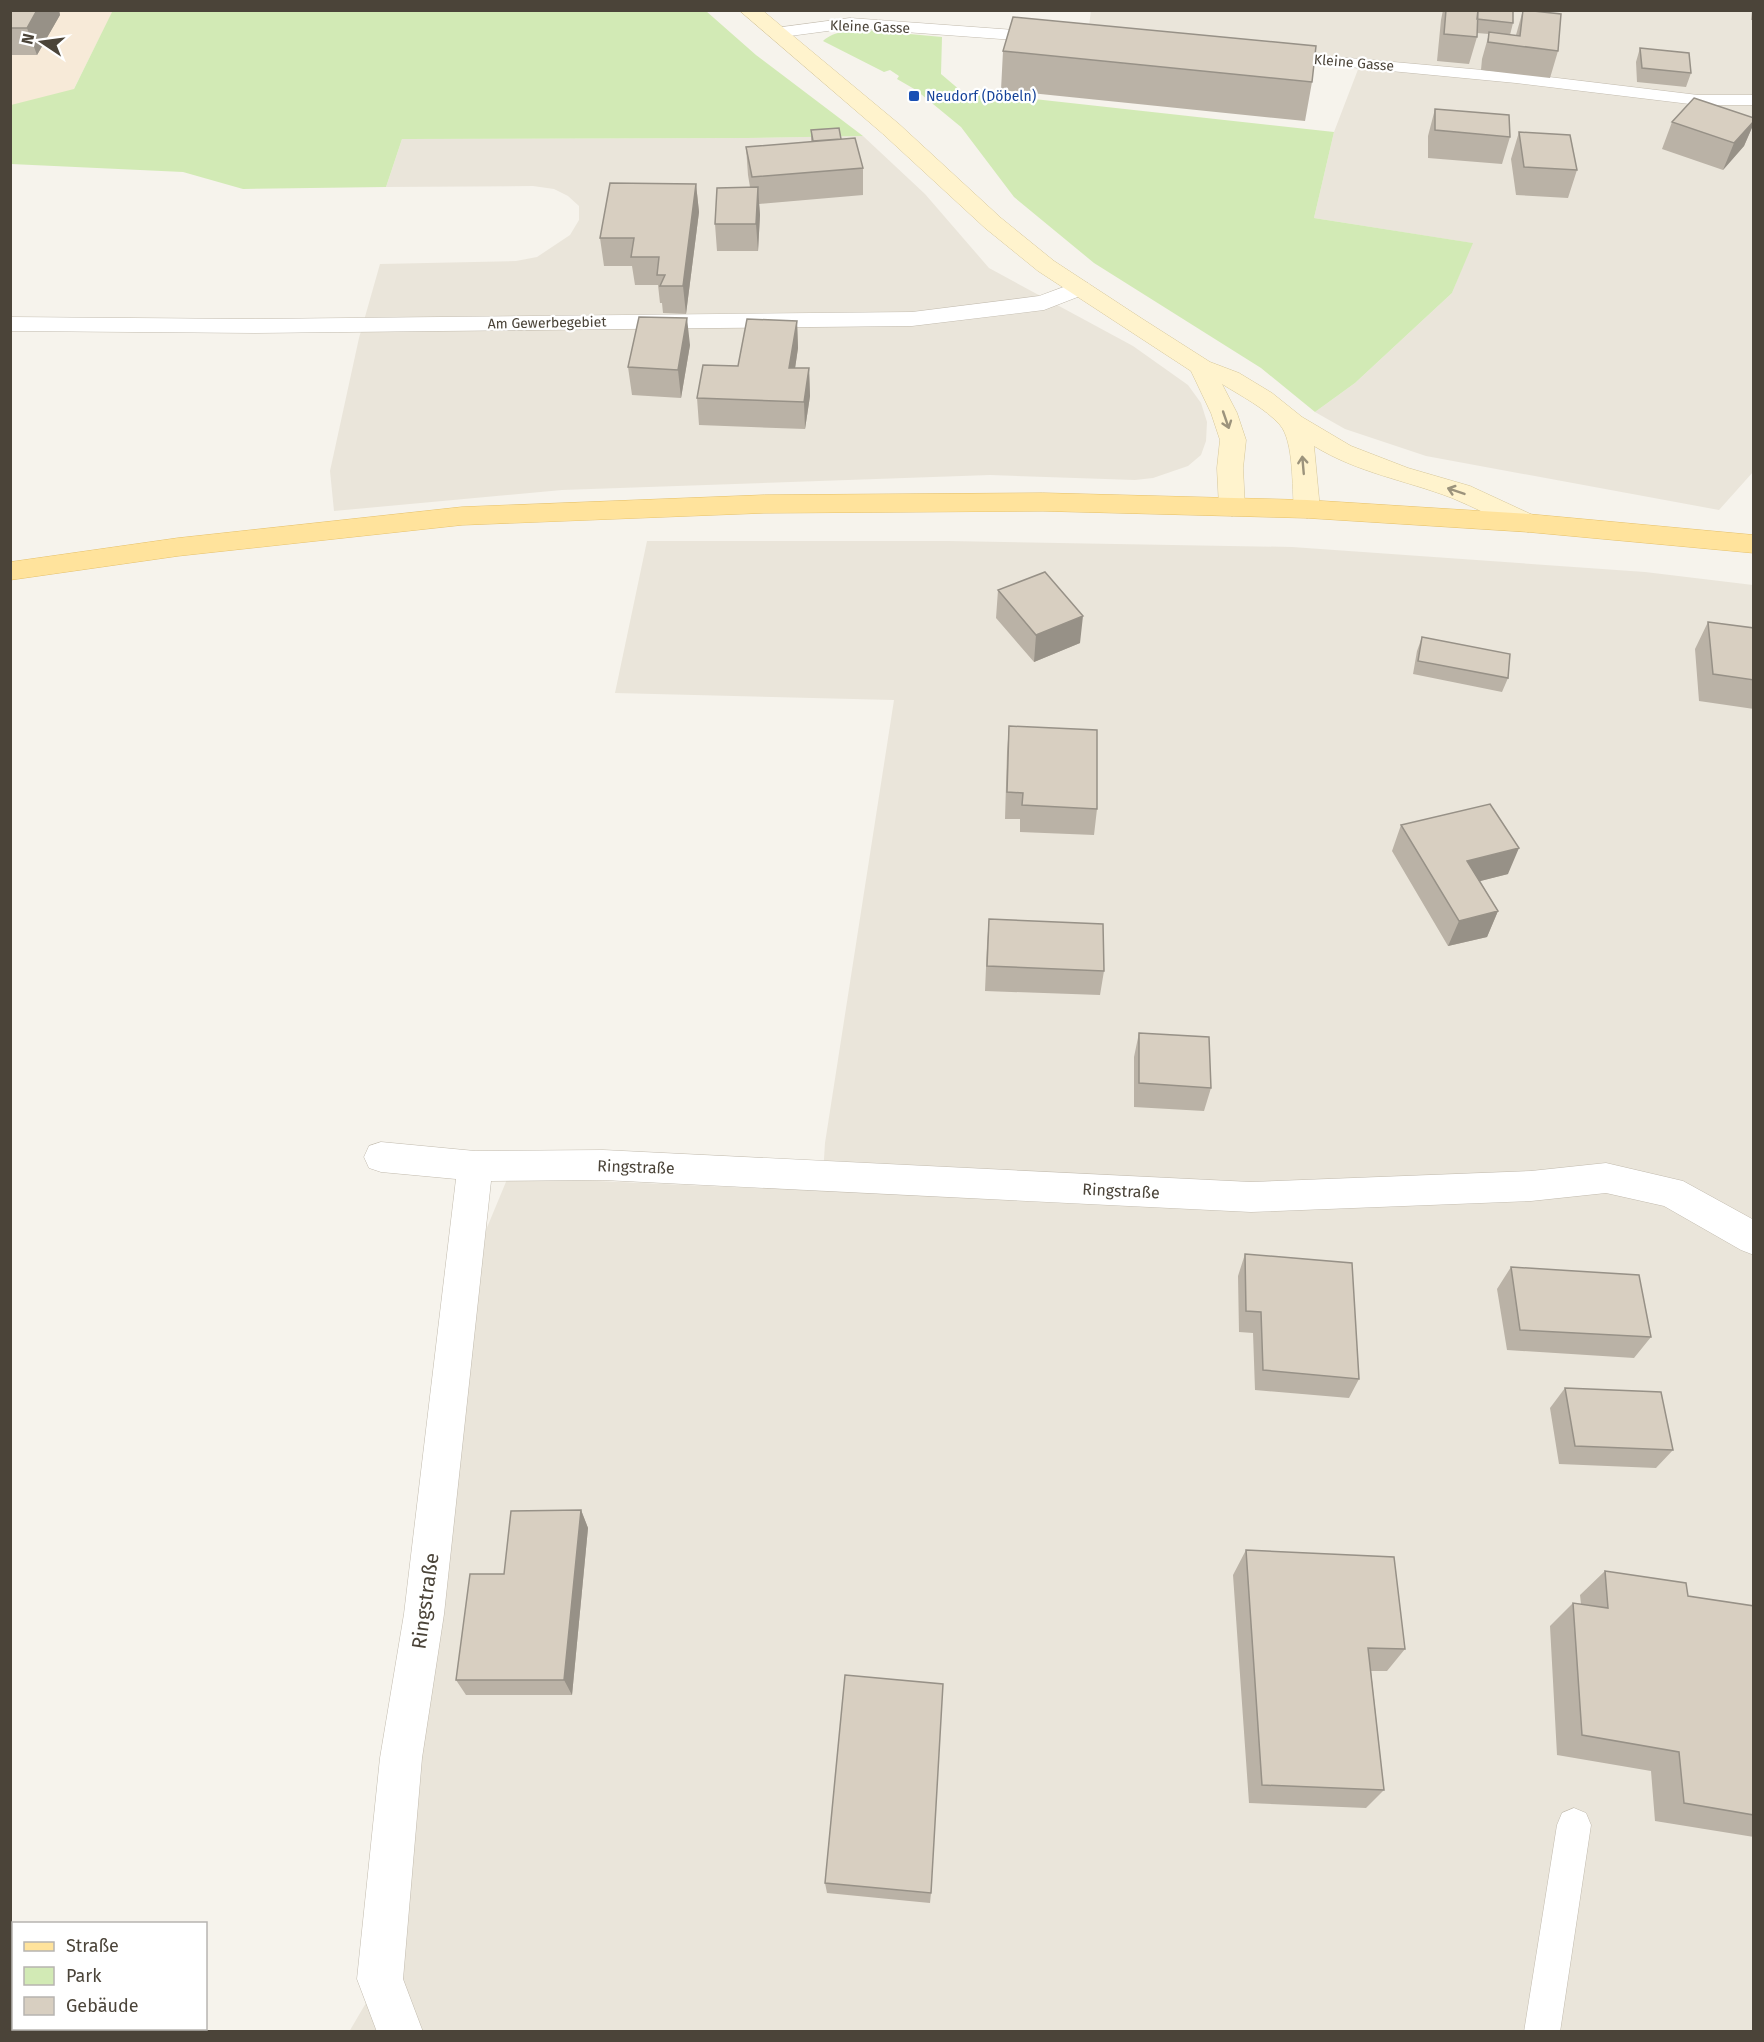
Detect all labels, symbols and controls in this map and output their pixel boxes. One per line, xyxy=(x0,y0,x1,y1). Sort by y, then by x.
north arrow xyxy=(12,12,72,72)
street label: Kleine Gasse xyxy=(830,17,910,37)
text: N xyxy=(17,31,38,46)
street label: Kleine Gasse xyxy=(1313,51,1395,75)
place label: Neudorf (Döbeln) xyxy=(926,88,1036,105)
marker: Neudorf (Döbeln) xyxy=(907,89,921,103)
street label: Am Gewerbegebiet xyxy=(487,313,608,333)
one-way arrow xyxy=(1222,410,1233,429)
one-way arrow xyxy=(1297,456,1308,476)
one-way arrow xyxy=(1447,485,1466,496)
street label: Ringstraße xyxy=(597,1156,675,1178)
street label: Ringstraße xyxy=(1082,1179,1160,1203)
street label: Ringstraße xyxy=(406,1551,444,1651)
legend xyxy=(12,1922,207,2030)
text: Straße xyxy=(66,1935,119,1957)
text: Park xyxy=(66,1965,102,1987)
text: Gebäude xyxy=(66,1995,139,2017)

